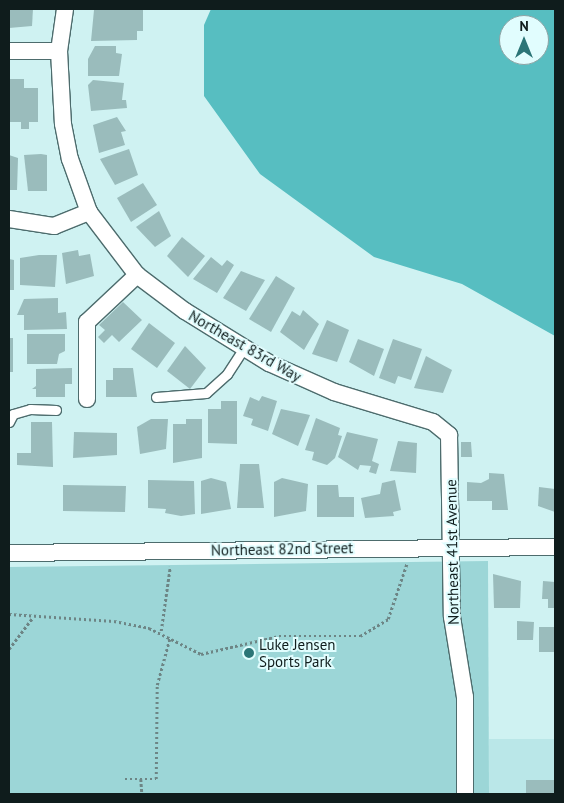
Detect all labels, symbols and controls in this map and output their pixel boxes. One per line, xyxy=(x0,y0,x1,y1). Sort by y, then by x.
north arrow xyxy=(499,15,549,65)
text: N xyxy=(519,17,529,35)
street label: Northeast 83rd Way xyxy=(185,306,305,386)
street label: Northeast 41st Avenue xyxy=(442,479,462,625)
street label: Northeast 82nd Street xyxy=(211,539,353,559)
place label: Luke Jensen Sports Park xyxy=(259,635,335,670)
marker: Luke Jensen Sports Park xyxy=(243,647,255,659)

